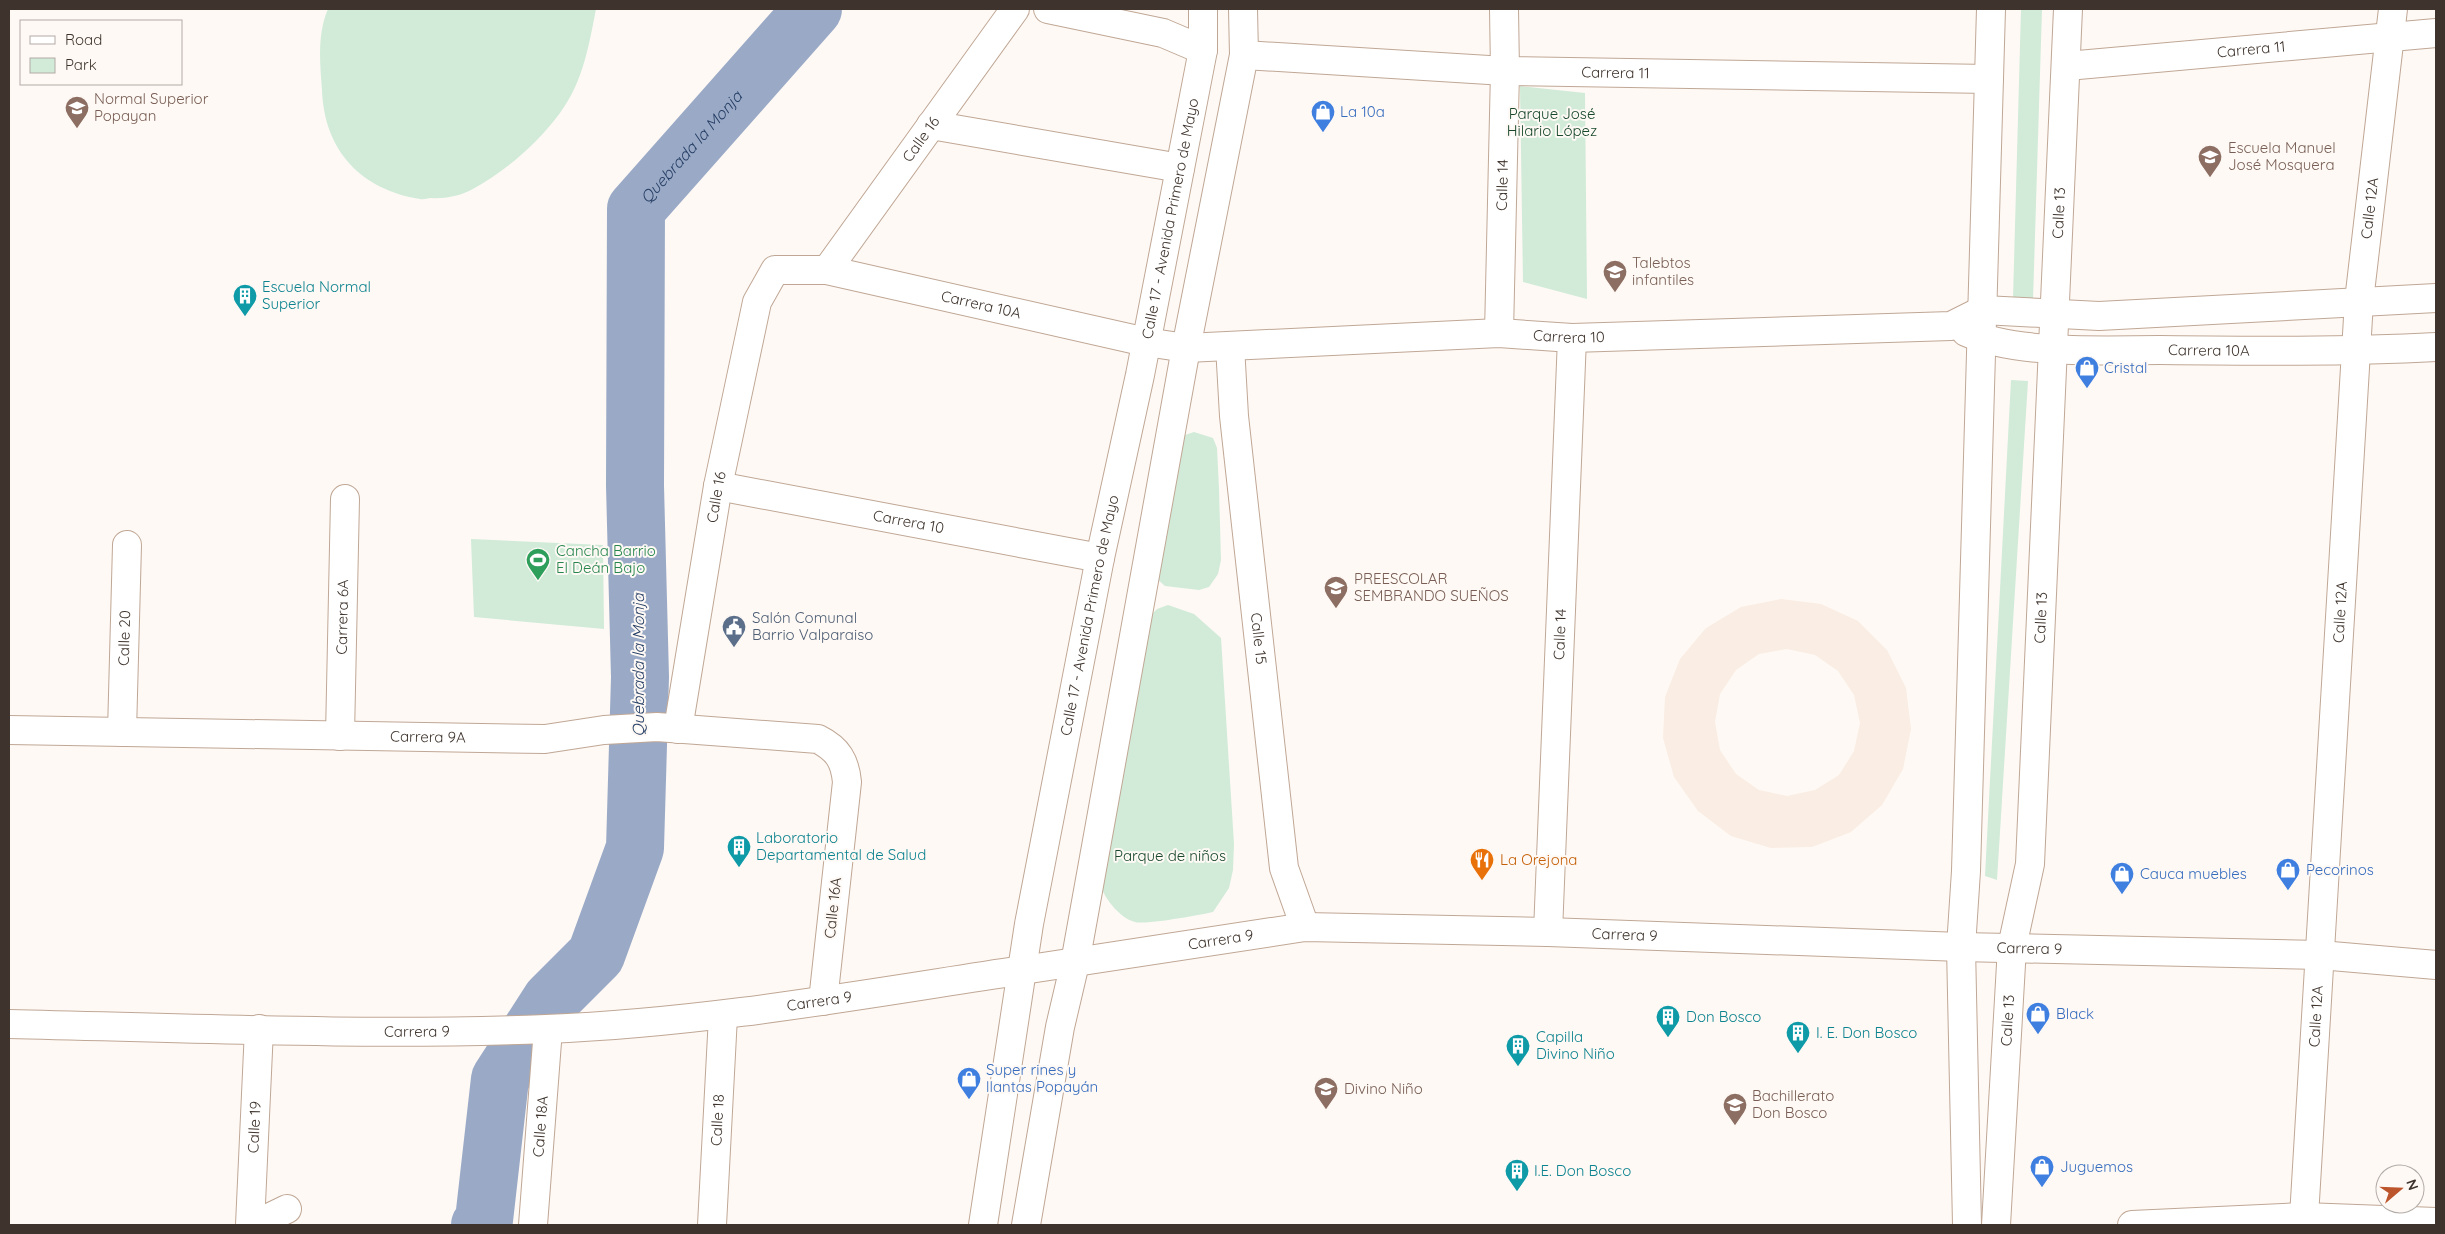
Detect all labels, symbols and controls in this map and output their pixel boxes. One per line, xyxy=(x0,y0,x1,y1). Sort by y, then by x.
legend xyxy=(20,20,182,85)
text: Road xyxy=(65,30,102,49)
street label: Carrera 11 xyxy=(2216,37,2286,62)
text: Park xyxy=(65,55,97,74)
street label: Carrera 11 xyxy=(1581,62,1650,82)
water label: Quebrada la Monja xyxy=(636,85,747,207)
place label: Normal Superior Popayan xyxy=(94,89,209,125)
school or university icon: Normal Superior Popayan xyxy=(64,95,90,129)
street label: Calle 17 - Avenida Primero de Mayo xyxy=(1137,96,1202,340)
shop icon: La 10a xyxy=(1310,99,1336,133)
place label: La 10a xyxy=(1340,102,1385,121)
park label: Parque José Hilario López xyxy=(1507,104,1597,140)
street label: Calle 16 xyxy=(898,112,944,166)
place label: Escuela Manuel José Mosquera xyxy=(2228,138,2336,174)
school or university icon: Escuela Manuel José Mosquera xyxy=(2197,144,2223,178)
street label: Calle 14 xyxy=(1492,159,1512,211)
street label: Calle 12A xyxy=(2356,176,2382,240)
street label: Calle 13 xyxy=(2048,187,2069,239)
place label: Talebtos infantiles xyxy=(1632,253,1694,289)
school or university icon: Talebtos infantiles xyxy=(1602,259,1628,293)
place label: Escuela Normal Superior xyxy=(262,277,371,313)
building icon: Escuela Normal Superior xyxy=(232,283,258,317)
street label: Carrera 10A xyxy=(939,286,1023,323)
street label: Carrera 10 xyxy=(1532,325,1605,347)
street label: Carrera 10A xyxy=(2168,340,2250,360)
shop icon: Cristal xyxy=(2074,355,2100,389)
place label: Cristal xyxy=(2104,358,2147,377)
street label: Calle 16 xyxy=(702,470,730,524)
street label: Calle 17 - Avenida Primero de Mayo xyxy=(1056,493,1122,737)
street label: Carrera 10 xyxy=(872,505,946,537)
place label: Cancha Barrio El Deán Bajo xyxy=(556,541,656,577)
sports icon: Cancha Barrio El Deán Bajo xyxy=(525,547,551,581)
place label: PREESCOLAR SEMBRANDO SUEÑOS xyxy=(1354,569,1509,605)
school or university icon: PREESCOLAR SEMBRANDO SUEÑOS xyxy=(1323,575,1349,609)
street label: Carrera 6A xyxy=(332,579,352,655)
street label: Calle 12A xyxy=(2328,580,2351,643)
street label: Calle 13 xyxy=(2030,591,2051,644)
water label: Quebrada la Monja xyxy=(628,592,648,737)
place label: Salón Comunal Barrio Valparaiso xyxy=(752,608,873,644)
street label: Calle 14 xyxy=(1549,608,1570,660)
street label: Calle 20 xyxy=(114,610,134,666)
street label: Calle 15 xyxy=(1247,612,1271,665)
public building icon: Salón Comunal Barrio Valparaiso xyxy=(721,614,747,648)
street label: Carrera 9A xyxy=(390,726,466,747)
place label: Laboratorio Departamental de Salud xyxy=(756,828,926,864)
building icon: Laboratorio Departamental de Salud xyxy=(726,834,752,868)
park label: Parque de niños xyxy=(1114,846,1226,865)
restaurant icon: La Orejona xyxy=(1469,847,1495,881)
place label: La Orejona xyxy=(1500,850,1577,869)
shop icon: Pecorinos xyxy=(2275,857,2301,891)
place label: Pecorinos xyxy=(2306,860,2374,879)
shop icon: Cauca muebles xyxy=(2109,861,2135,895)
place label: Cauca muebles xyxy=(2140,864,2247,883)
street label: Calle 16A xyxy=(820,876,845,940)
street label: Carrera 9 xyxy=(1591,924,1658,945)
street label: Carrera 9 xyxy=(1187,925,1255,954)
street label: Carrera 9 xyxy=(1996,938,2063,958)
street label: Calle 12A xyxy=(2304,985,2327,1048)
street label: Carrera 9 xyxy=(785,987,853,1015)
street label: Calle 13 xyxy=(1996,994,2018,1047)
shop icon: Black xyxy=(2025,1001,2051,1035)
building icon: Don Bosco xyxy=(1655,1004,1681,1038)
place label: Black xyxy=(2056,1004,2094,1023)
place label: Don Bosco xyxy=(1686,1007,1761,1026)
building icon: I. E. Don Bosco xyxy=(1785,1020,1811,1054)
street label: Carrera 9 xyxy=(384,1021,450,1041)
place label: I. E. Don Bosco xyxy=(1816,1023,1917,1042)
place label: Capilla Divino Niño xyxy=(1536,1027,1615,1063)
building icon: Capilla Divino Niño xyxy=(1505,1033,1531,1067)
place label: Super rines y llantas Popayán xyxy=(986,1060,1098,1096)
shop icon: Super rines y llantas Popayán xyxy=(956,1066,982,1100)
school or university icon: Divino Niño xyxy=(1313,1076,1339,1110)
place label: Divino Niño xyxy=(1344,1079,1423,1098)
place label: Bachillerato Don Bosco xyxy=(1752,1086,1834,1122)
school or university icon: Bachillerato Don Bosco xyxy=(1722,1092,1748,1126)
street label: Calle 18 xyxy=(706,1094,728,1147)
street label: Calle 18A xyxy=(528,1095,552,1158)
street label: Calle 19 xyxy=(243,1101,265,1154)
shop icon: Juguemos xyxy=(2029,1154,2055,1188)
place label: Juguemos xyxy=(2060,1157,2133,1176)
building icon: I.E. Don Bosco xyxy=(1504,1158,1530,1192)
place label: I.E. Don Bosco xyxy=(1534,1161,1631,1180)
north arrow xyxy=(2375,1164,2425,1214)
text: N xyxy=(2402,1177,2422,1193)

